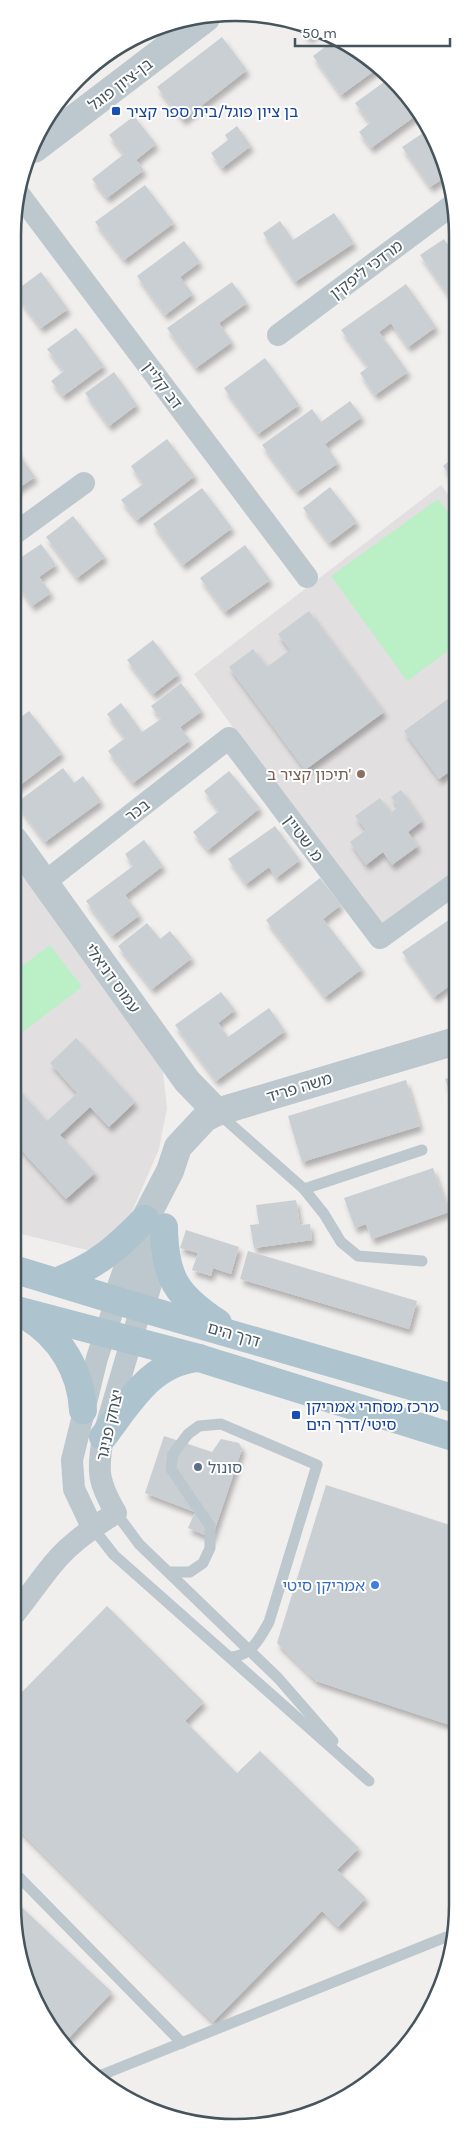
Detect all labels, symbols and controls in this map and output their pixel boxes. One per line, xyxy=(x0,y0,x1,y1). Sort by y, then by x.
scale bar xyxy=(295,15,450,47)
text: 50 m xyxy=(302,24,337,42)
street label: בן-ציון פוגל xyxy=(84,54,156,115)
place label: בן ציון פוגל/בית ספר קציר xyxy=(126,102,298,121)
marker: בן ציון פוגל/בית ספר קציר xyxy=(110,105,122,117)
street label: מרדכי ליפקין xyxy=(326,236,406,303)
street label: דב קליין xyxy=(139,358,187,413)
place label: תיכון קציר ב' xyxy=(267,765,351,784)
marker: תיכון קציר ב' xyxy=(355,768,367,780)
street label: בכר xyxy=(121,795,153,826)
street label: מ. שטיין xyxy=(280,811,327,865)
street label: עמוס דניאלי xyxy=(81,940,144,1017)
street label: משה פריד xyxy=(264,1069,334,1106)
street label: דרך הים xyxy=(205,1318,263,1351)
street label: יצחק פניגר xyxy=(92,1388,127,1463)
place label: מרכז מסחרי אמריקן סיטי/דרך הים xyxy=(306,1397,439,1434)
marker: מרכז מסחרי אמריקן סיטי/דרך הים xyxy=(290,1409,302,1421)
place label: סונול xyxy=(208,1458,242,1477)
marker: סונול xyxy=(192,1461,204,1473)
place label: אמריקן סיטי xyxy=(282,1576,365,1595)
marker: אמריקן סיטי xyxy=(369,1579,381,1591)

